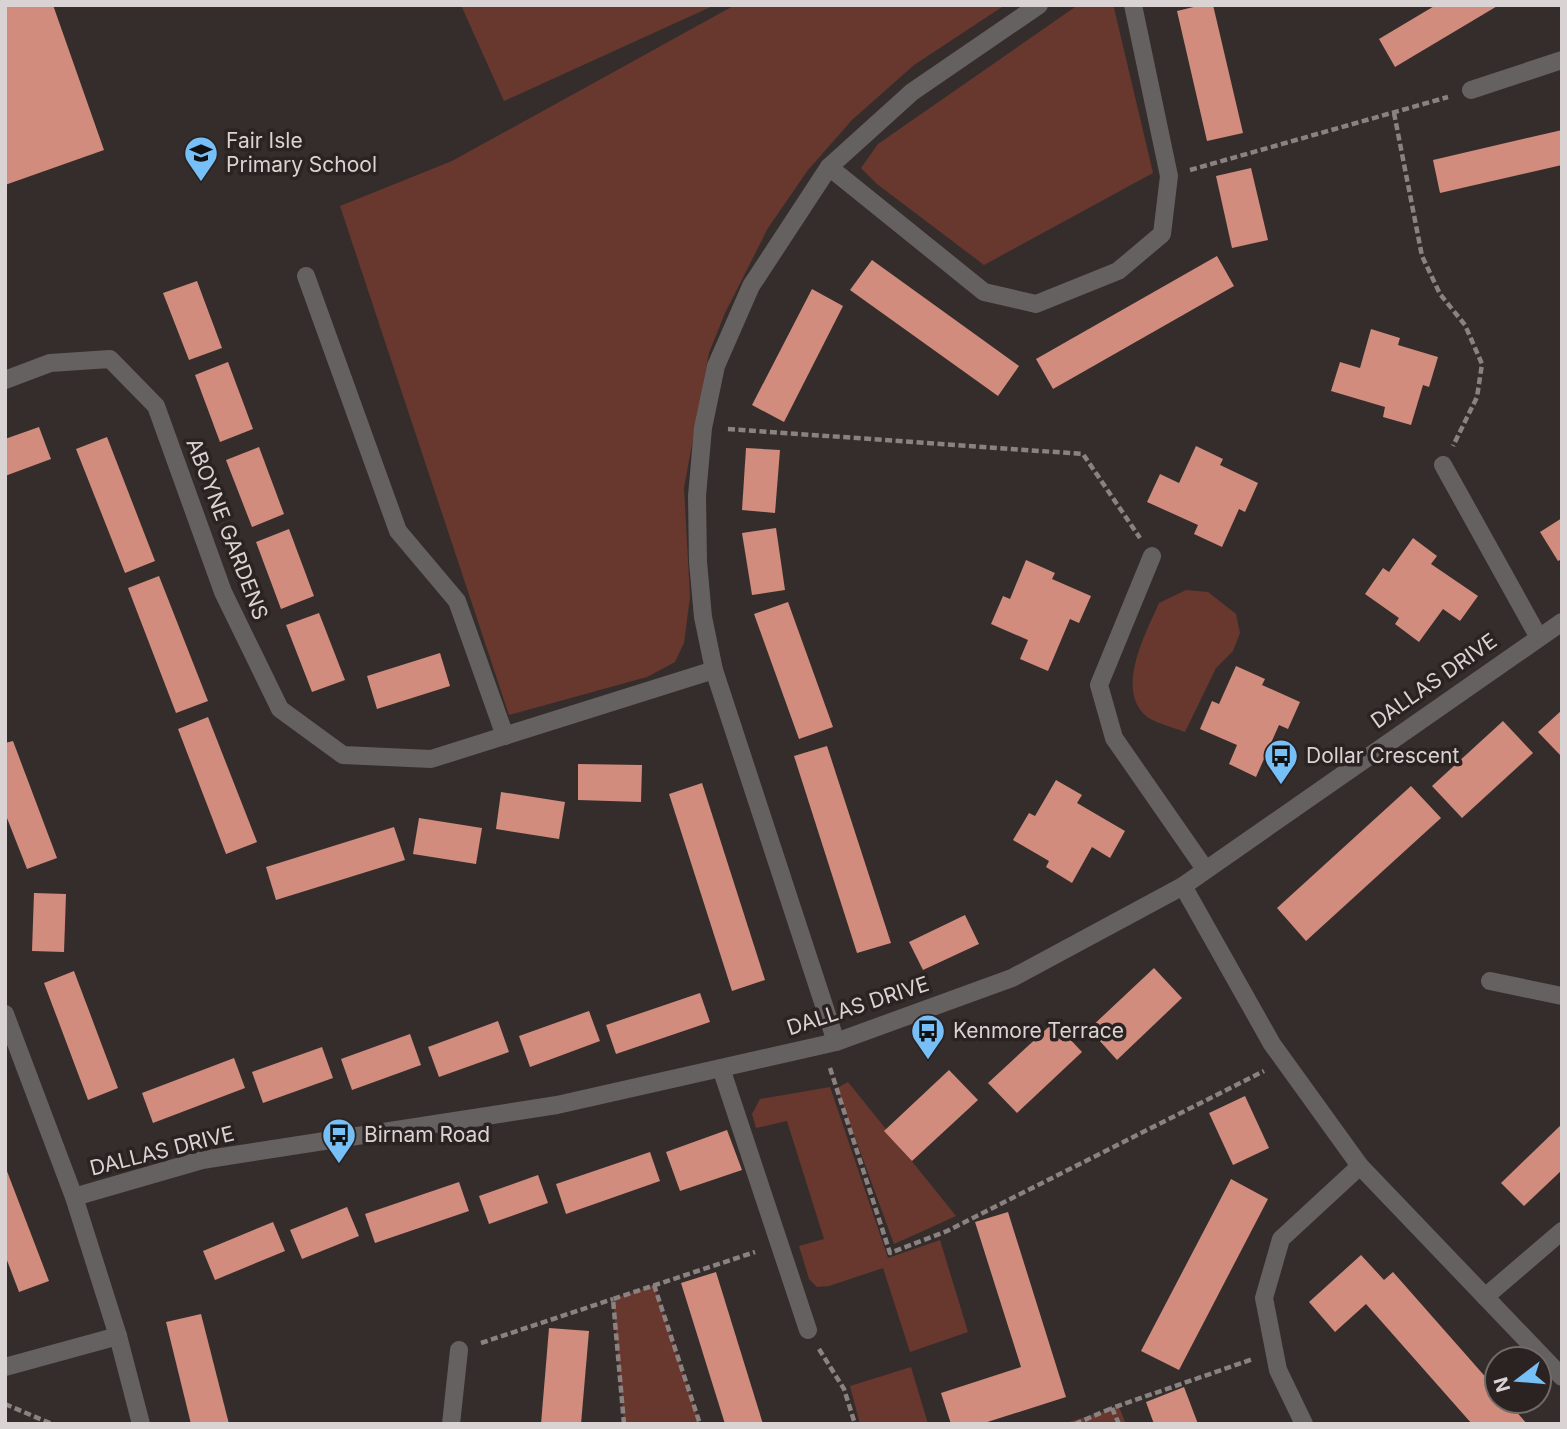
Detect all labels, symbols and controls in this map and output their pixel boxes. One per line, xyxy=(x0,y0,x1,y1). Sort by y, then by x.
place label: Fair Isle Primary School xyxy=(226,128,377,177)
school or university icon: Fair Isle Primary School xyxy=(182,134,220,183)
street label: ABOYNE GARDENS xyxy=(181,434,274,623)
street label: DALLAS DRIVE xyxy=(1366,628,1501,733)
bus stop icon: Dollar Crescent xyxy=(1262,737,1300,786)
place label: Dollar Crescent xyxy=(1306,743,1459,768)
street label: DALLAS DRIVE xyxy=(784,971,932,1040)
bus stop icon: Kenmore Terrace xyxy=(909,1012,947,1061)
place label: Kenmore Terrace xyxy=(953,1018,1124,1043)
bus stop icon: Birnam Road xyxy=(320,1116,358,1165)
street label: DALLAS DRIVE xyxy=(87,1120,237,1181)
place label: Birnam Road xyxy=(364,1122,490,1147)
north arrow xyxy=(1483,1345,1553,1415)
text: N xyxy=(1489,1374,1515,1395)

